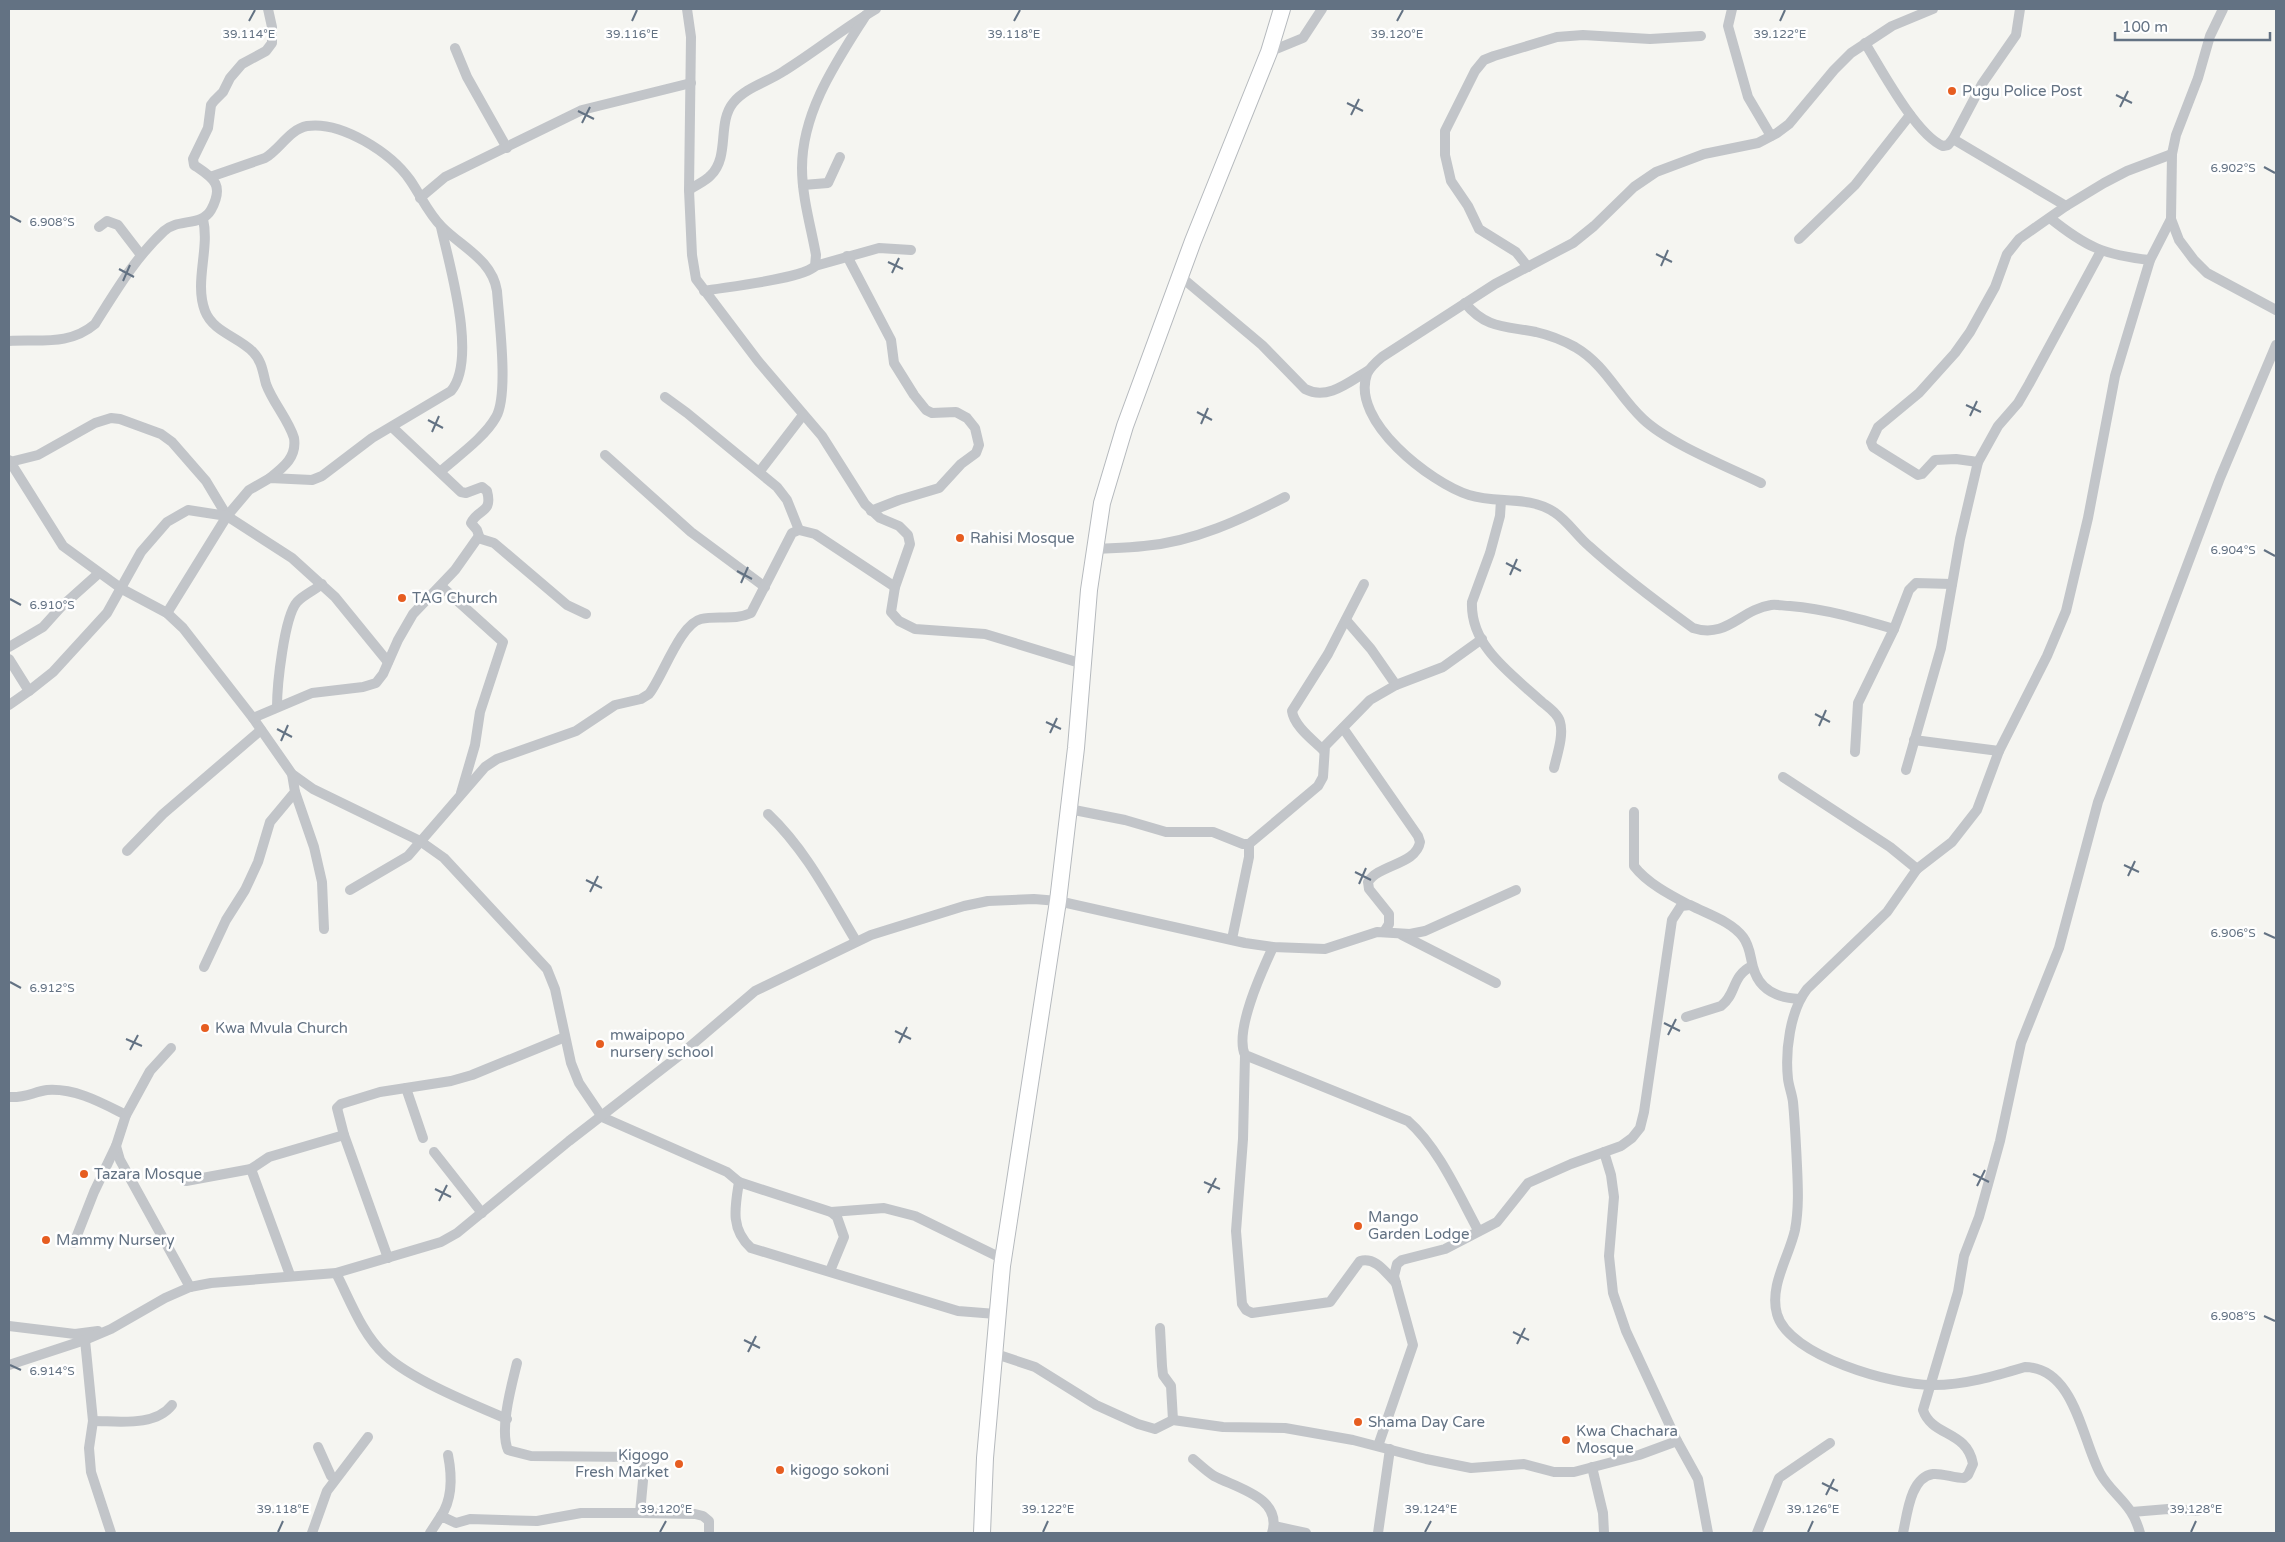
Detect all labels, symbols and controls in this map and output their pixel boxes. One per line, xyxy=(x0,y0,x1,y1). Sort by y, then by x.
scale bar xyxy=(2115,10,2270,42)
text: 100 m xyxy=(2122,18,2168,36)
text: 39.114°E xyxy=(223,27,276,41)
text: 39.116°E xyxy=(606,27,659,41)
text: 39.118°E xyxy=(988,27,1041,41)
text: 39.120°E xyxy=(1371,27,1424,41)
text: 39.122°E xyxy=(1754,27,1807,41)
place label: Pugu Police Post xyxy=(1962,82,2083,100)
marker: Pugu Police Post xyxy=(1946,85,1958,97)
text: 6.902°S xyxy=(2210,161,2256,175)
text: 6.908°S xyxy=(29,215,75,229)
place label: Rahisi Mosque xyxy=(970,529,1075,547)
marker: Rahisi Mosque xyxy=(954,532,966,544)
text: 6.904°S xyxy=(2210,543,2256,557)
place label: TAG Church xyxy=(412,589,498,607)
marker: TAG Church xyxy=(396,592,408,604)
text: 6.910°S xyxy=(29,598,75,612)
text: 6.906°S xyxy=(2210,926,2256,940)
text: 6.912°S xyxy=(29,981,75,995)
place label: Kwa Mvula Church xyxy=(215,1019,348,1037)
marker: Kwa Mvula Church xyxy=(199,1022,211,1034)
place label: mwaipopo nursery school xyxy=(610,1026,714,1061)
marker: mwaipopo nursery school xyxy=(594,1038,606,1050)
place label: Tazara Mosque xyxy=(94,1165,202,1183)
marker: Tazara Mosque xyxy=(78,1168,90,1180)
place label: Mango Garden Lodge xyxy=(1368,1208,1469,1243)
marker: Mango Garden Lodge xyxy=(1352,1220,1364,1232)
place label: Mammy Nursery xyxy=(56,1231,175,1249)
marker: Mammy Nursery xyxy=(40,1234,52,1246)
text: 6.908°S xyxy=(2210,1309,2256,1323)
text: 6.914°S xyxy=(29,1364,75,1378)
place label: Shama Day Care xyxy=(1368,1413,1485,1431)
marker: Shama Day Care xyxy=(1352,1416,1364,1428)
place label: Kwa Chachara Mosque xyxy=(1576,1422,1678,1457)
marker: Kwa Chachara Mosque xyxy=(1560,1434,1572,1446)
place label: Kigogo Fresh Market xyxy=(575,1446,669,1481)
marker: Kigogo Fresh Market xyxy=(673,1458,685,1470)
place label: kigogo sokoni xyxy=(790,1461,889,1479)
marker: kigogo sokoni xyxy=(774,1464,786,1476)
text: 39.118°E xyxy=(257,1502,310,1516)
text: 39.120°E xyxy=(640,1502,693,1516)
text: 39.122°E xyxy=(1022,1502,1075,1516)
text: 39.124°E xyxy=(1405,1502,1458,1516)
text: 39.126°E xyxy=(1787,1502,1840,1516)
text: 39.128°E xyxy=(2170,1502,2223,1516)

